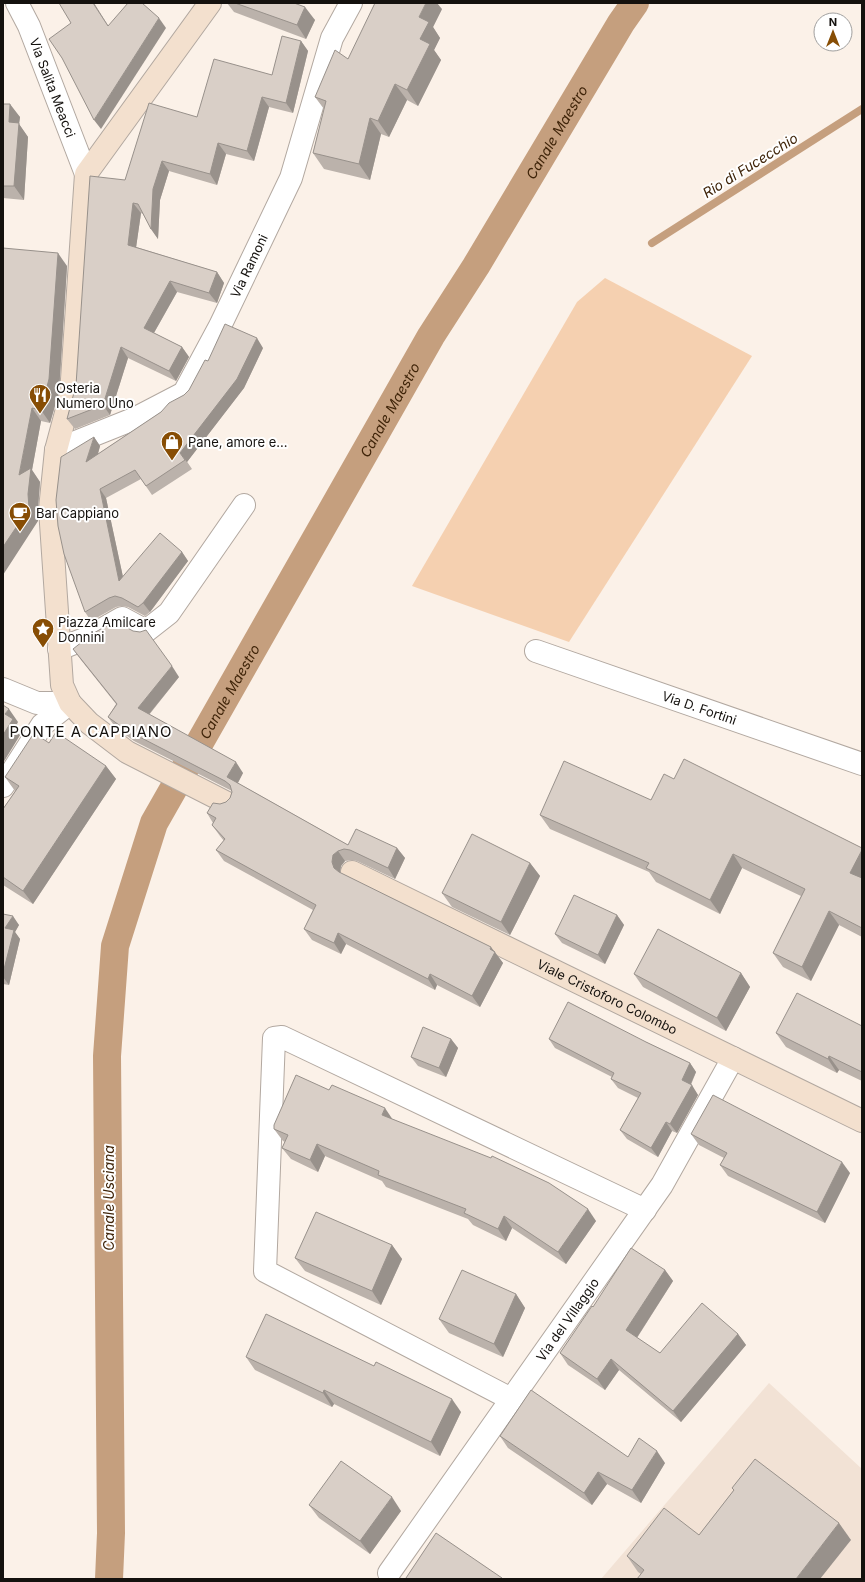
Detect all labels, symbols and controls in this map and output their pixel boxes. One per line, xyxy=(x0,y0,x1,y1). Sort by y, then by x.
north arrow xyxy=(813,12,853,52)
text: N xyxy=(829,15,837,29)
street label: Via Salita Meacci xyxy=(26,36,79,140)
water label: Canale Maestro xyxy=(522,82,590,182)
water label: Rio di Fucecchio xyxy=(699,129,801,201)
street label: Via Ramoni xyxy=(227,231,271,300)
water label: Canale Maestro xyxy=(356,359,423,460)
place label: Osteria Numero Uno xyxy=(56,380,134,411)
restaurant icon: Osteria Numero Uno xyxy=(27,382,53,415)
shop icon: Pane, amore e... xyxy=(159,429,185,462)
place label: Pane, amore e... xyxy=(188,434,287,450)
cafe icon: Bar Cappiano xyxy=(7,500,33,533)
place label: Bar Cappiano xyxy=(36,505,119,521)
place label: Piazza Amilcare Donnini xyxy=(58,614,156,645)
place icon: Piazza Amilcare Donnini xyxy=(30,616,56,649)
water label: Canale Maestro xyxy=(195,641,263,741)
street label: Via D. Fortini xyxy=(660,687,739,728)
district label: PONTE A CAPPIANO xyxy=(9,722,173,741)
street label: Viale Cristoforo Colombo xyxy=(534,956,680,1038)
water label: Canale Usciana xyxy=(100,1145,117,1251)
street label: Via del Villaggio xyxy=(533,1275,602,1364)

